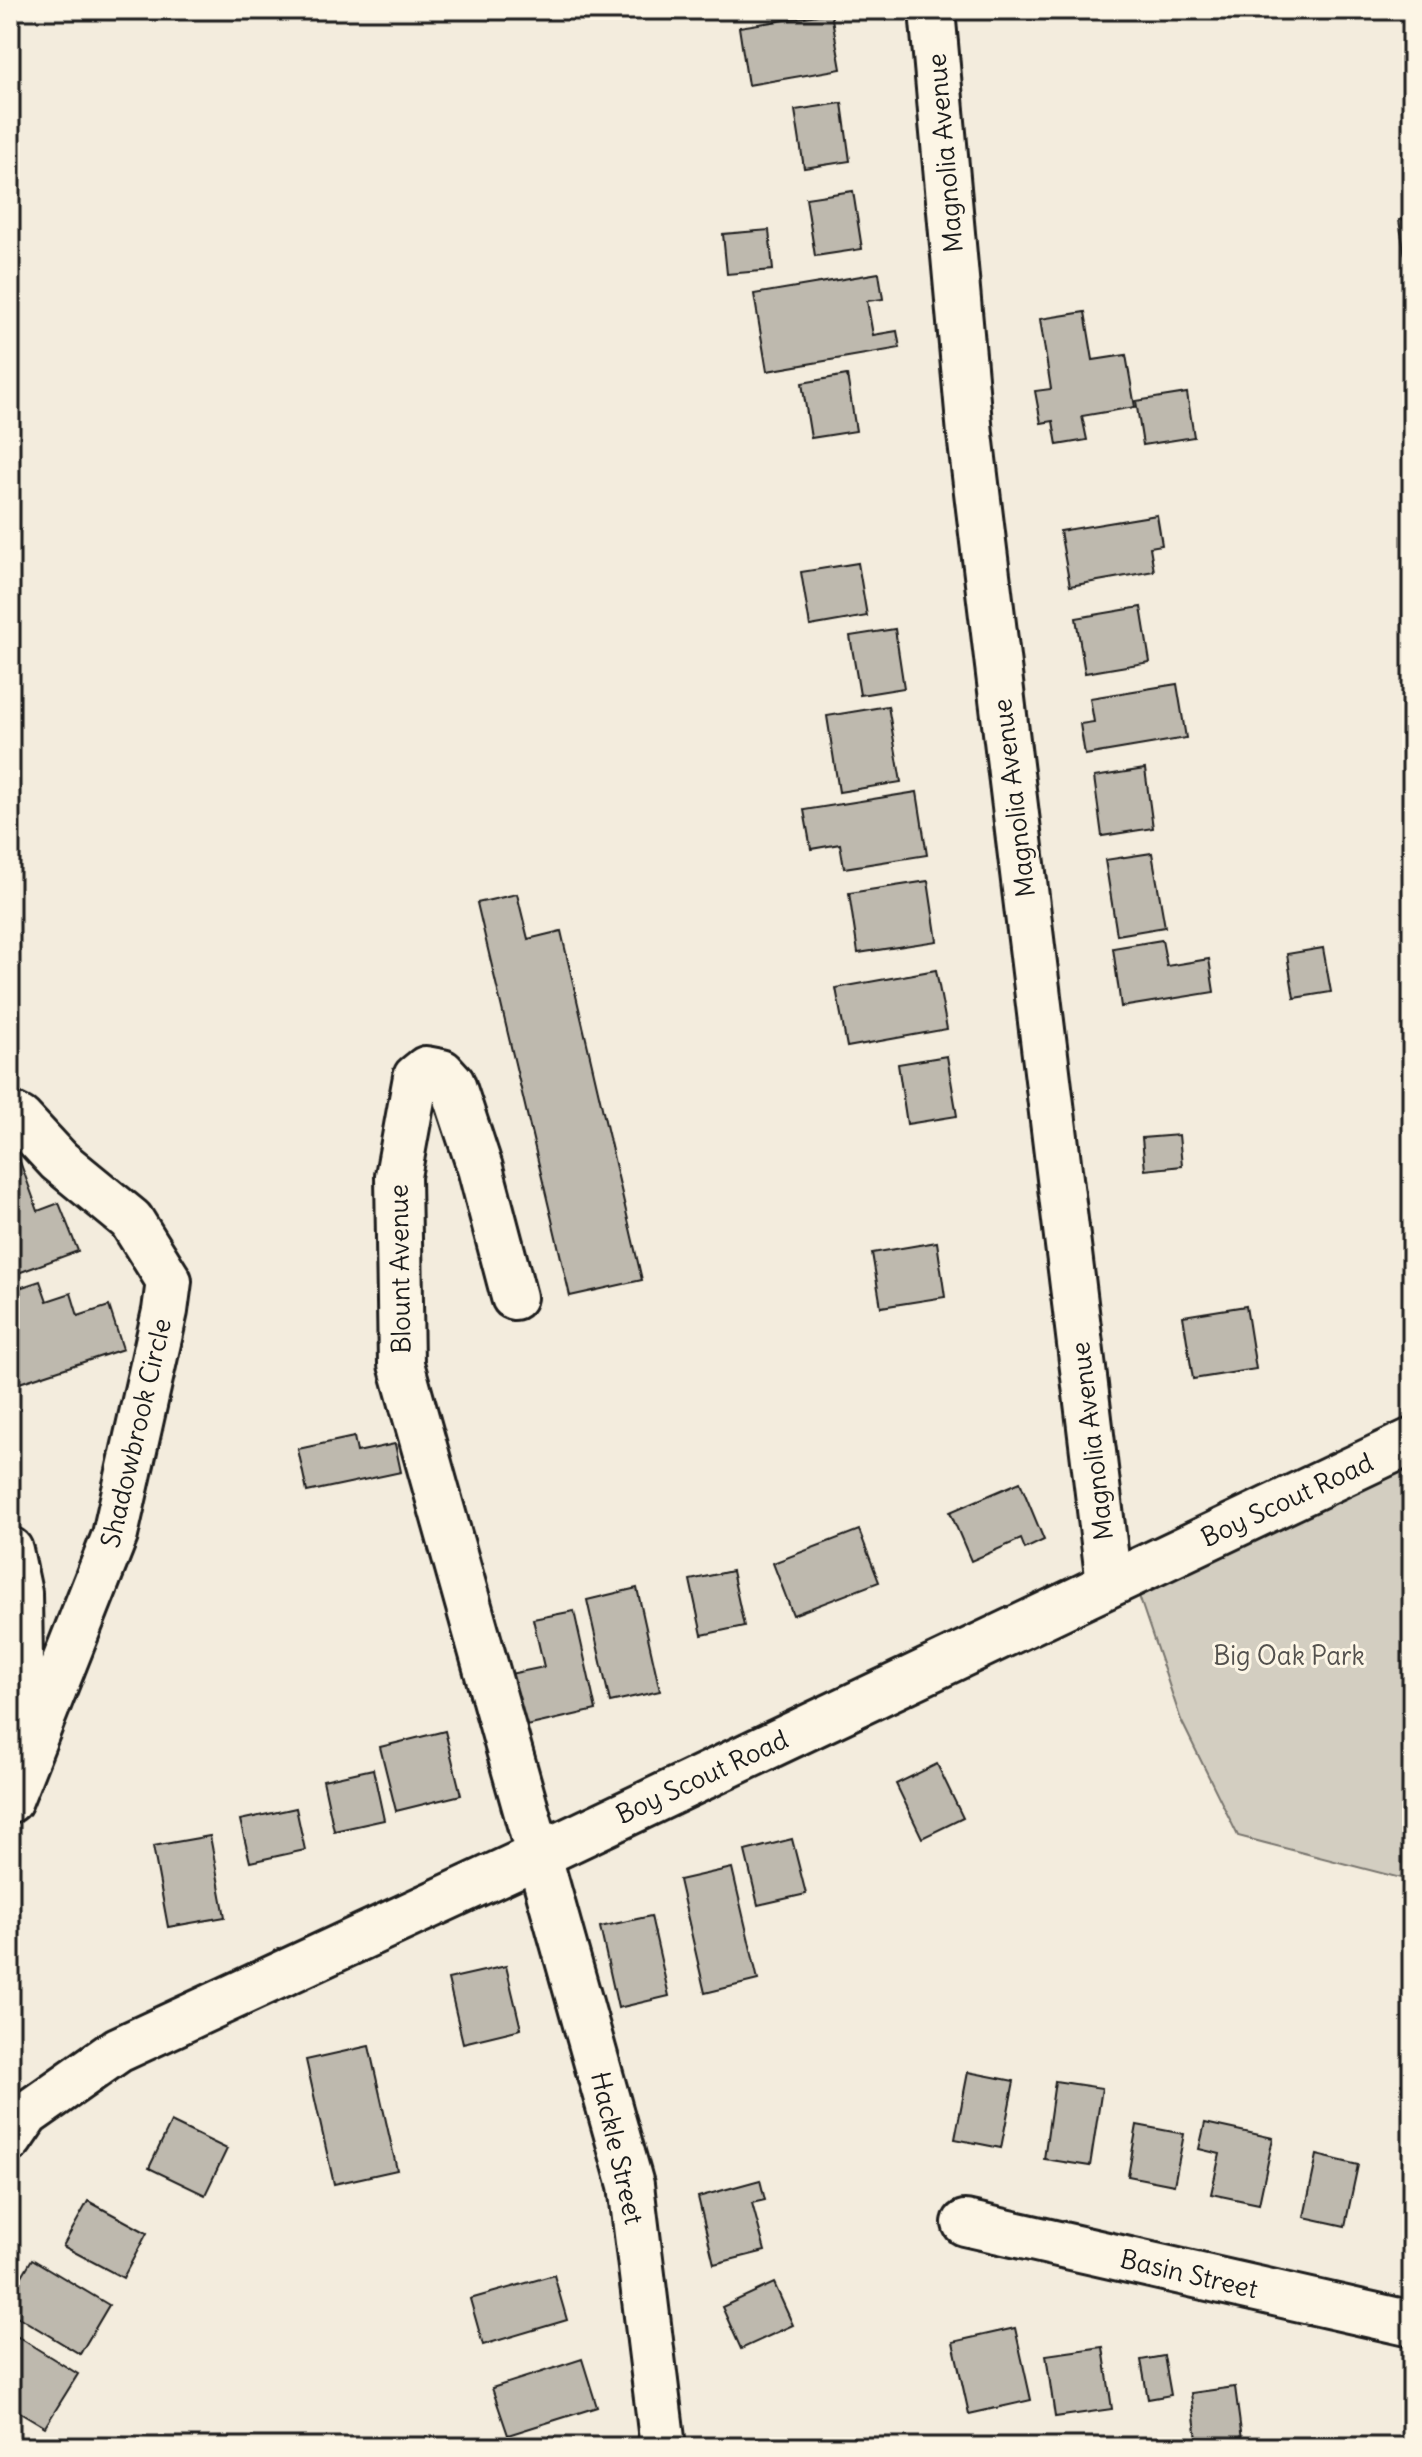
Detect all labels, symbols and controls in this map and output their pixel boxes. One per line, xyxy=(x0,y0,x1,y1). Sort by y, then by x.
street label: Magnolia Avenue xyxy=(919,52,970,254)
street label: Magnolia Avenue xyxy=(985,697,1042,899)
street label: Blount Avenue xyxy=(382,1184,417,1354)
street label: Shadowbrook Circle xyxy=(93,1315,178,1551)
street label: Magnolia Avenue xyxy=(1063,1340,1120,1542)
street label: Boy Scout Road xyxy=(1196,1445,1378,1554)
park label: Big Oak Park xyxy=(1213,1639,1365,1672)
street label: Boy Scout Road xyxy=(611,1722,793,1831)
street label: Hackle Street xyxy=(584,2069,651,2227)
street label: Basin Street xyxy=(1117,2242,1261,2305)

